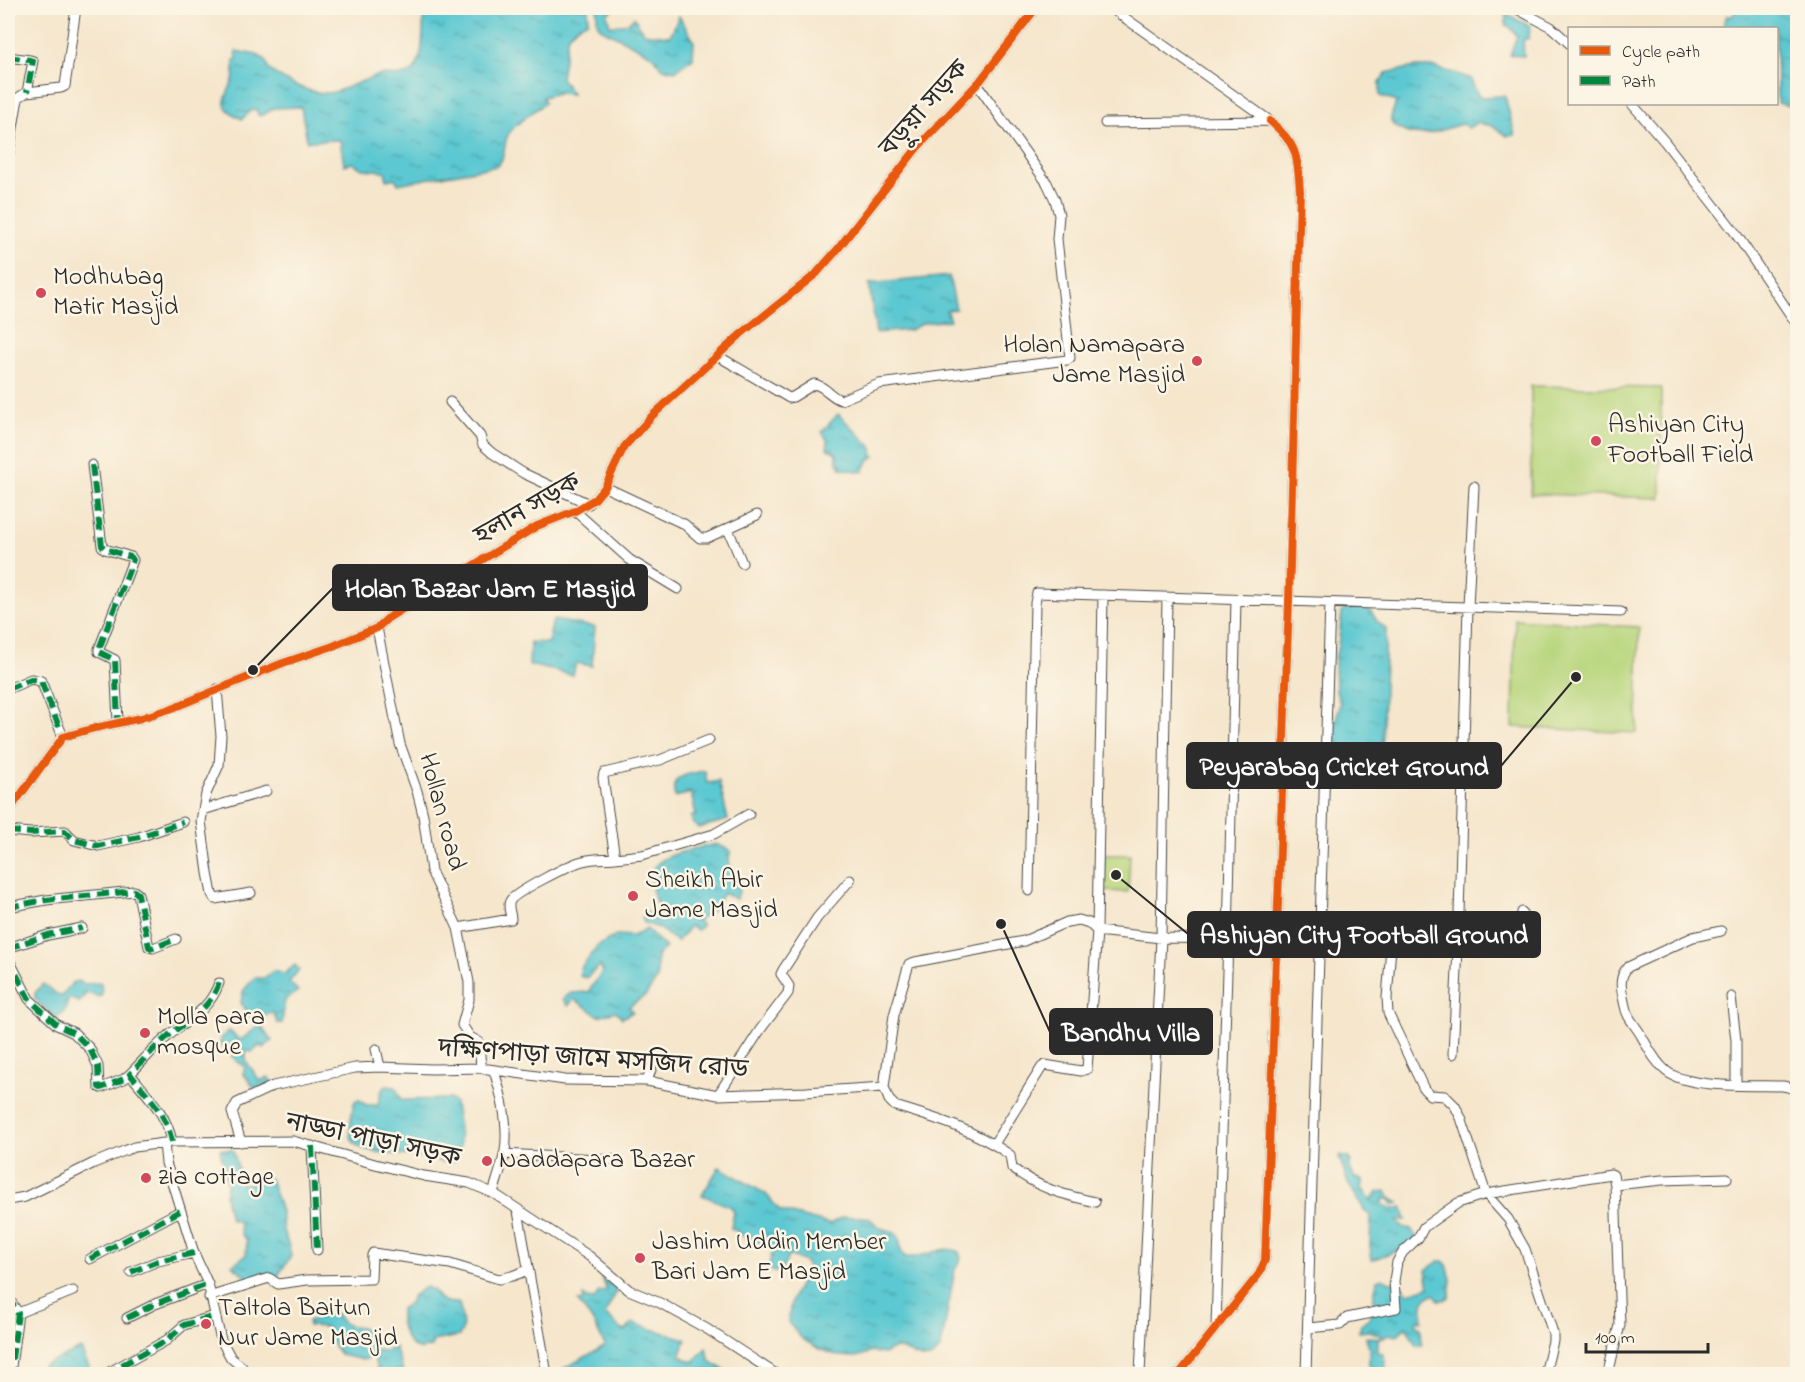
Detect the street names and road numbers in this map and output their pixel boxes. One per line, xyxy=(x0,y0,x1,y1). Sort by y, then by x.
street label: বড়ুয়া সড়ক xyxy=(870,51,980,167)
street label: হলান সড়ক xyxy=(467,464,589,556)
street label: Hollan road xyxy=(407,749,475,875)
street label: দক্ষিণপাড়া জামে মসজিদ রোড xyxy=(436,1030,750,1090)
street label: নাড্ডা পাড়া সড়ক xyxy=(281,1104,465,1178)

